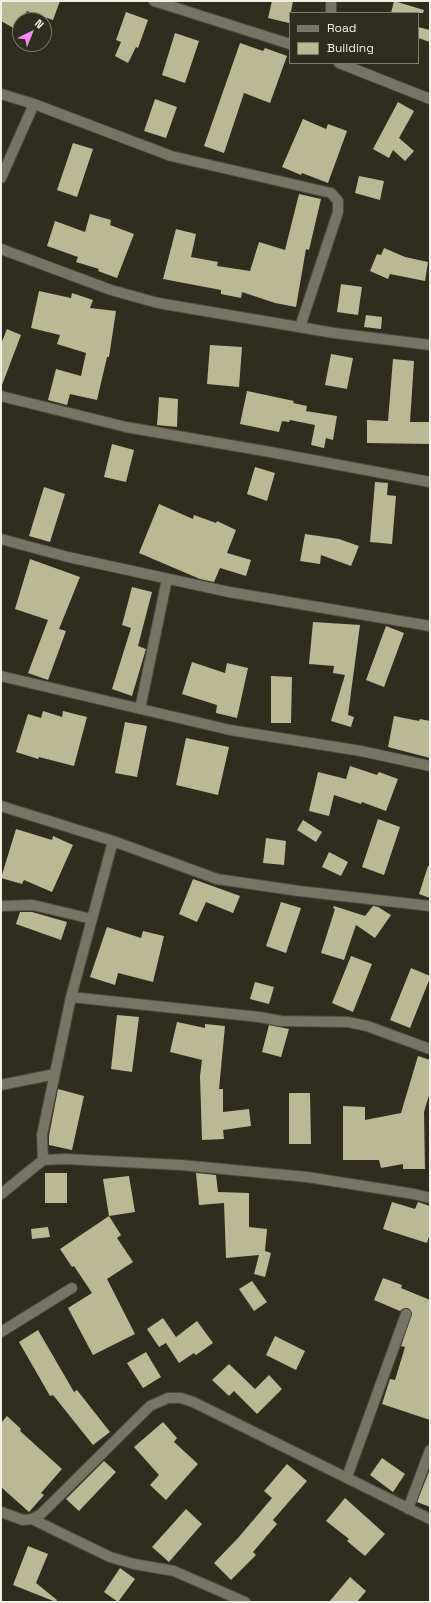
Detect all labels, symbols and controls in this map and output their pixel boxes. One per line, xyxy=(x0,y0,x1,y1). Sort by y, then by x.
north arrow xyxy=(12,12,52,52)
legend xyxy=(289,12,419,64)
text: N xyxy=(32,16,47,32)
text: Road xyxy=(327,20,356,36)
text: Building xyxy=(327,40,374,56)

